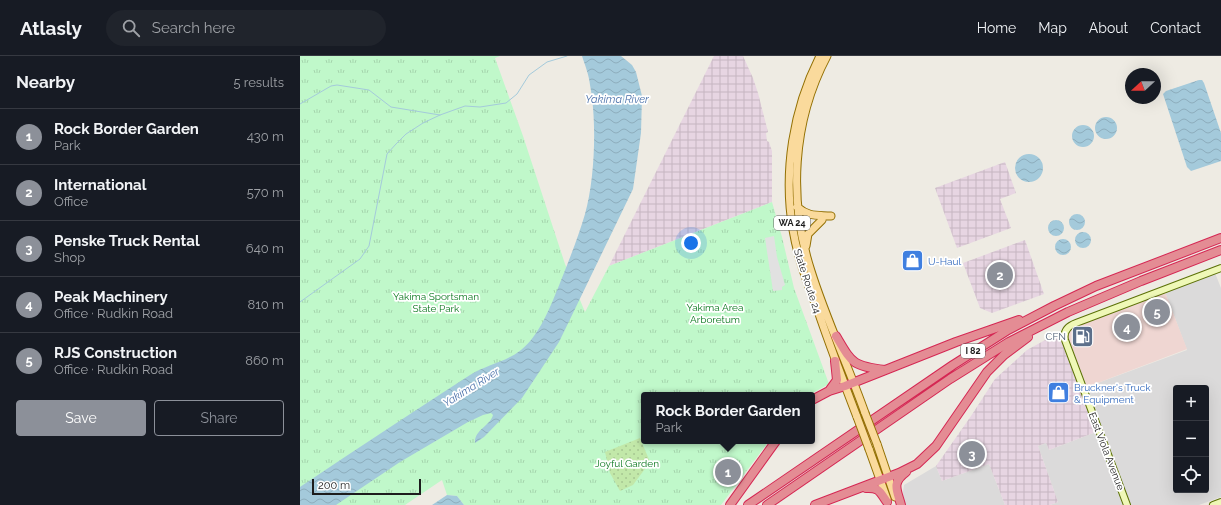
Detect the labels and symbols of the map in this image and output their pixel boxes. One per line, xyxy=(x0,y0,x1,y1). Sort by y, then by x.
north arrow xyxy=(1125,68,1161,104)
water label: Yakima River xyxy=(585,93,650,106)
road number: WA 24 xyxy=(774,216,810,230)
your location xyxy=(681,233,701,253)
street label: State Route 24 xyxy=(792,248,823,315)
shop icon: U-Haul xyxy=(900,248,926,274)
place label: U-Haul xyxy=(928,256,961,267)
pin: 2 xyxy=(987,260,1013,290)
park label: Yakima Sportsman State Park xyxy=(393,291,479,314)
pin: 5 xyxy=(1144,297,1170,327)
park label: Yakima Area Arboretum xyxy=(687,302,743,325)
pin: 4 xyxy=(1114,312,1140,342)
fuel station icon: CFN xyxy=(1069,323,1095,349)
place label: CFN xyxy=(1046,331,1066,342)
road number: I 82 xyxy=(961,344,985,358)
water label: Yakima River xyxy=(441,364,503,410)
shop icon: Bruckner's Truck & Equipment xyxy=(1045,380,1071,406)
place label: Bruckner's Truck & Equipment xyxy=(1074,382,1151,405)
street label: East Viola Avenue xyxy=(1087,411,1126,492)
pin: 3 xyxy=(959,439,985,469)
pin: 1 xyxy=(715,457,741,487)
park label: Joyful Garden xyxy=(595,458,659,469)
scale bar xyxy=(312,477,421,496)

